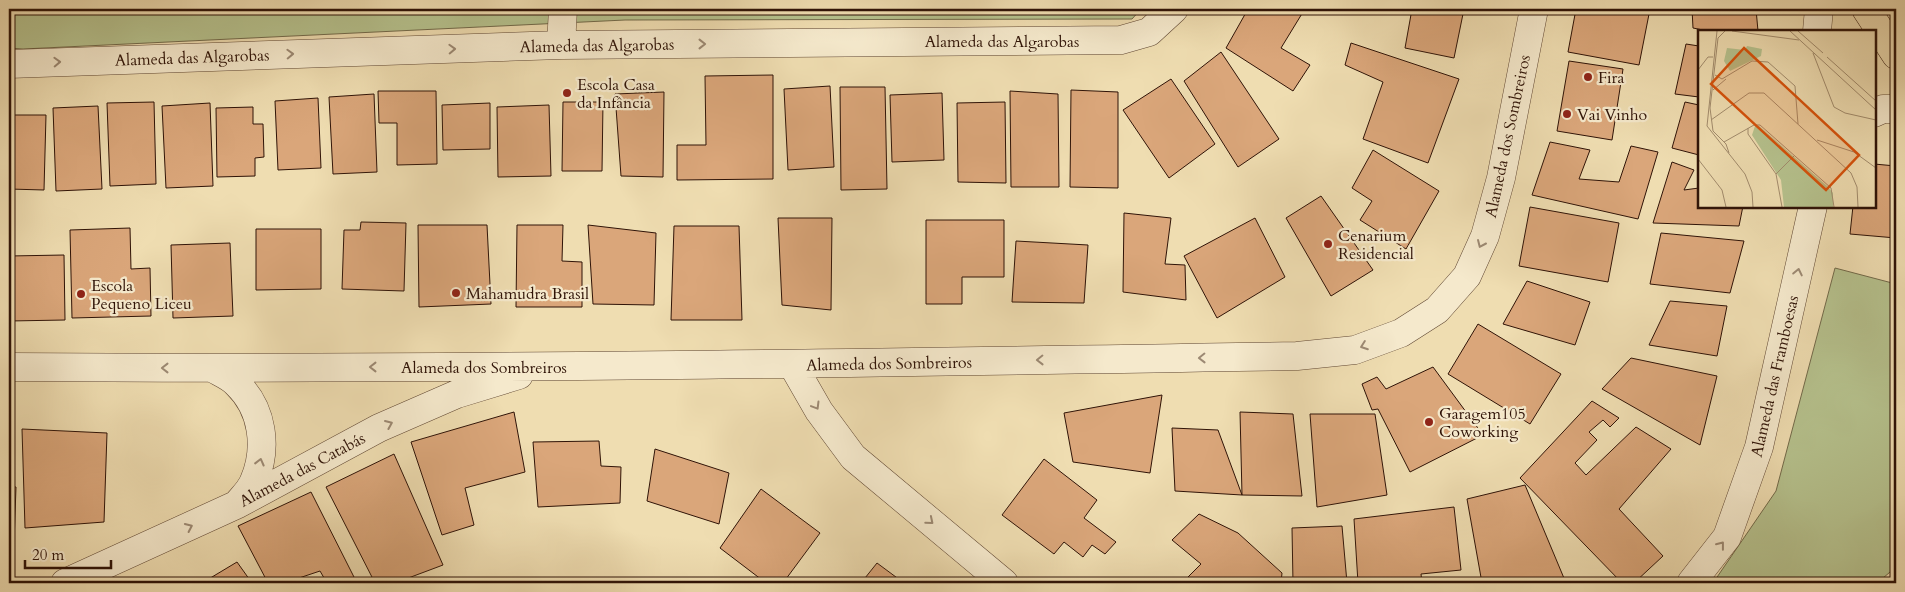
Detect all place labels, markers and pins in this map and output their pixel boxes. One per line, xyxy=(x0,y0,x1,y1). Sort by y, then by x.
place label: Fira xyxy=(1598,67,1624,89)
marker: Fira xyxy=(1582,71,1594,83)
place label: Escola Casa da Infância xyxy=(577,74,655,114)
marker: Escola Casa da Infância xyxy=(561,87,573,99)
place label: Vai Vinho xyxy=(1577,104,1648,126)
marker: Vai Vinho xyxy=(1561,108,1573,120)
place label: Cenarium Residencial xyxy=(1338,225,1414,265)
marker: Cenarium Residencial xyxy=(1322,238,1334,250)
place label: Escola Pequeno Liceu xyxy=(91,275,192,315)
place label: Mahamudra Brasil xyxy=(466,283,589,305)
marker: Mahamudra Brasil xyxy=(450,287,462,299)
marker: Escola Pequeno Liceu xyxy=(75,288,87,300)
place label: Garagem105 Coworking xyxy=(1439,403,1526,443)
marker: Garagem105 Coworking xyxy=(1423,416,1435,428)

